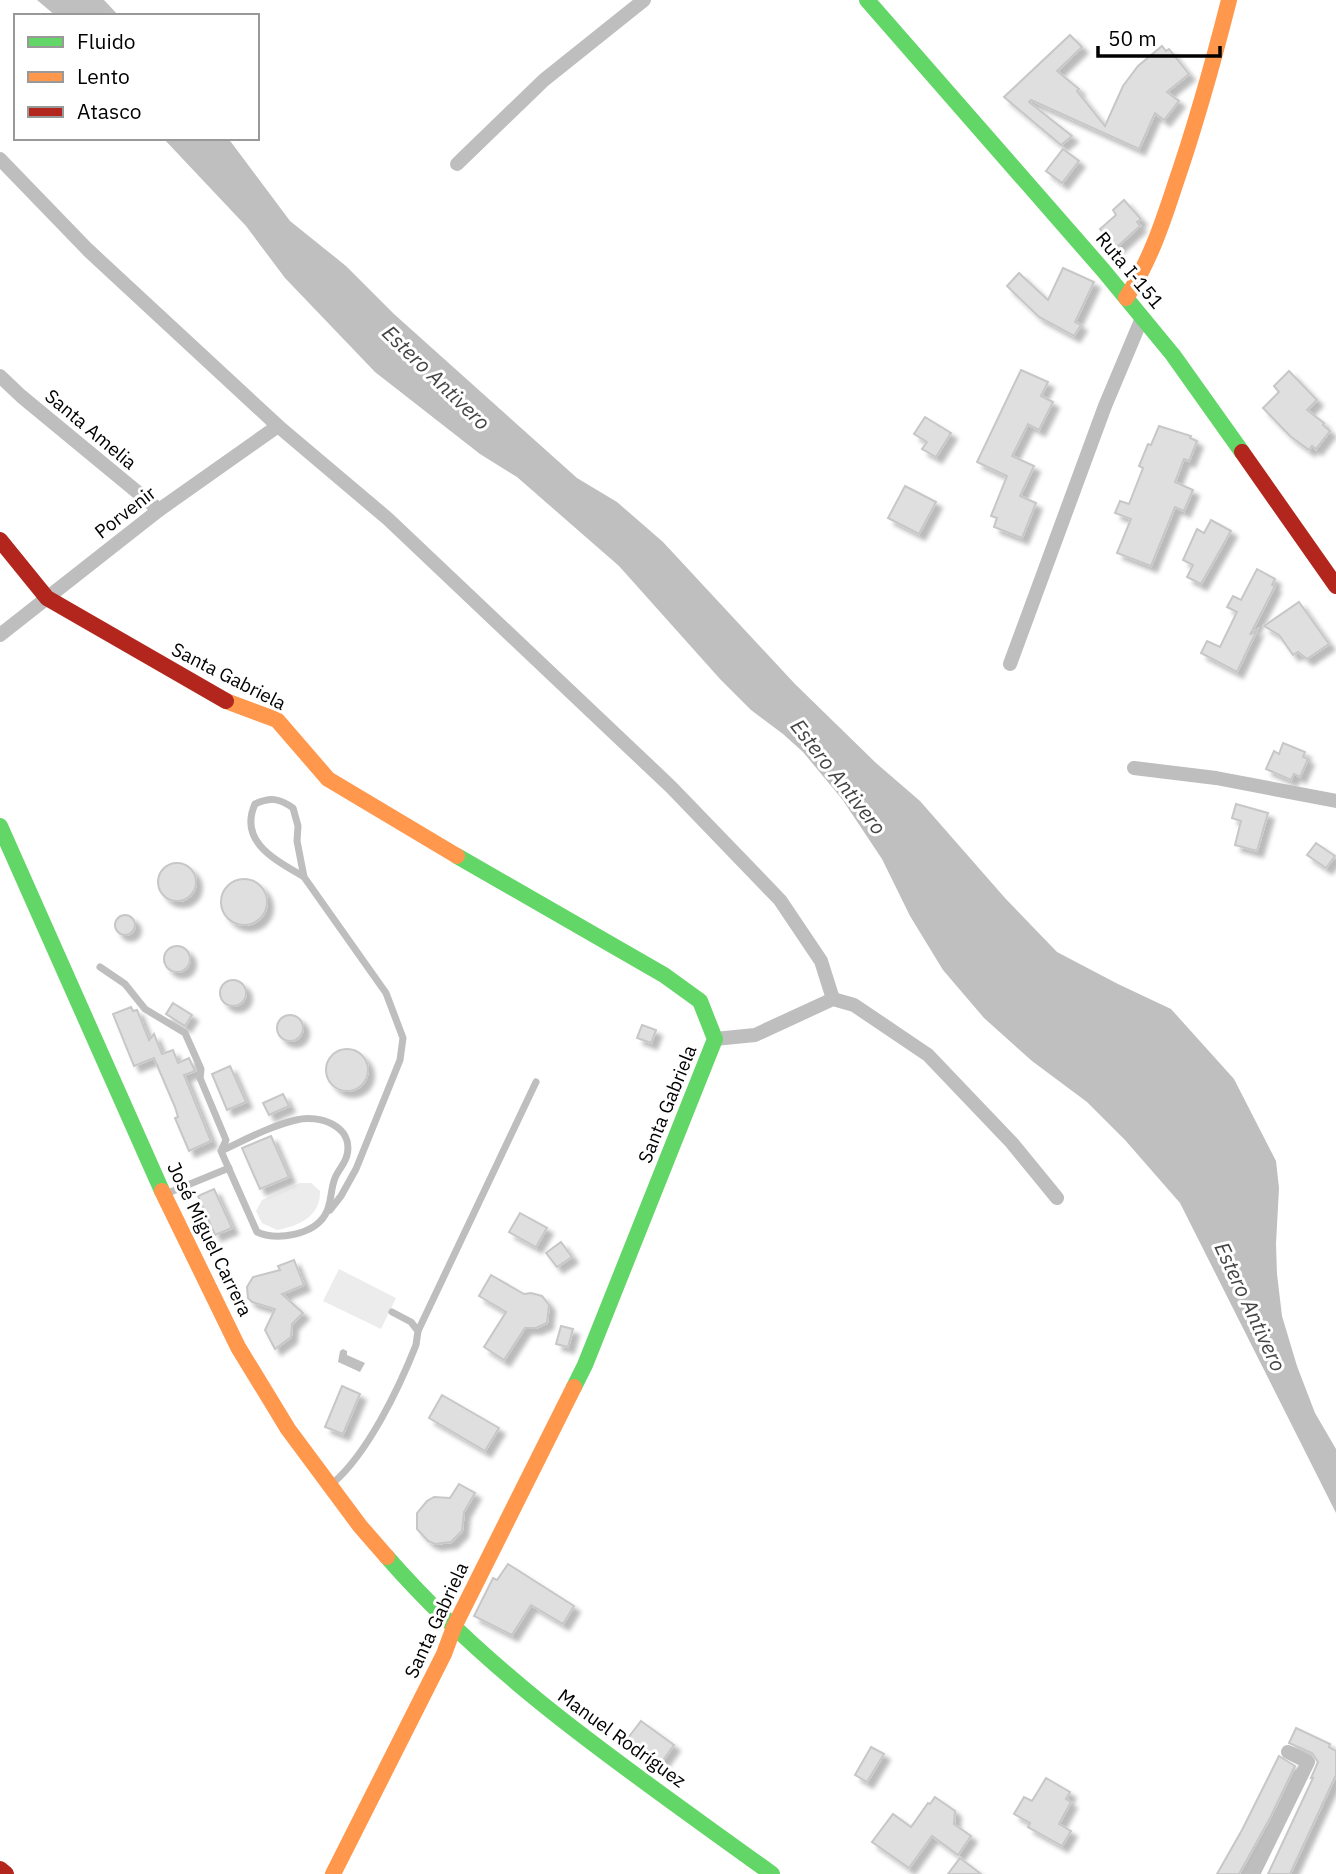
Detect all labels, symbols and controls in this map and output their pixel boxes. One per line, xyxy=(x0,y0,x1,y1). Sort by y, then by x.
legend xyxy=(14,14,259,140)
scale bar xyxy=(1098,14,1220,58)
text: 50 m xyxy=(1108,24,1157,52)
text: Fluido xyxy=(77,27,136,55)
text: Lento xyxy=(77,62,130,90)
text: Atasco xyxy=(77,97,141,125)
street label: Ruta I-151 xyxy=(1091,227,1169,313)
water label: Estero Antivero xyxy=(377,319,497,436)
street label: Santa Amelia xyxy=(40,384,142,474)
street label: Porvenir xyxy=(90,481,160,543)
street label: Santa Gabriela xyxy=(168,637,290,715)
water label: Estero Antivero xyxy=(785,713,893,840)
street label: Santa Gabriela xyxy=(632,1041,702,1167)
street label: José Miguel Carrera xyxy=(162,1158,258,1320)
water label: Estero Antivero xyxy=(1209,1237,1293,1376)
street label: Santa Gabriela xyxy=(399,1558,473,1682)
street label: Manuel Rodríguez xyxy=(553,1684,691,1793)

